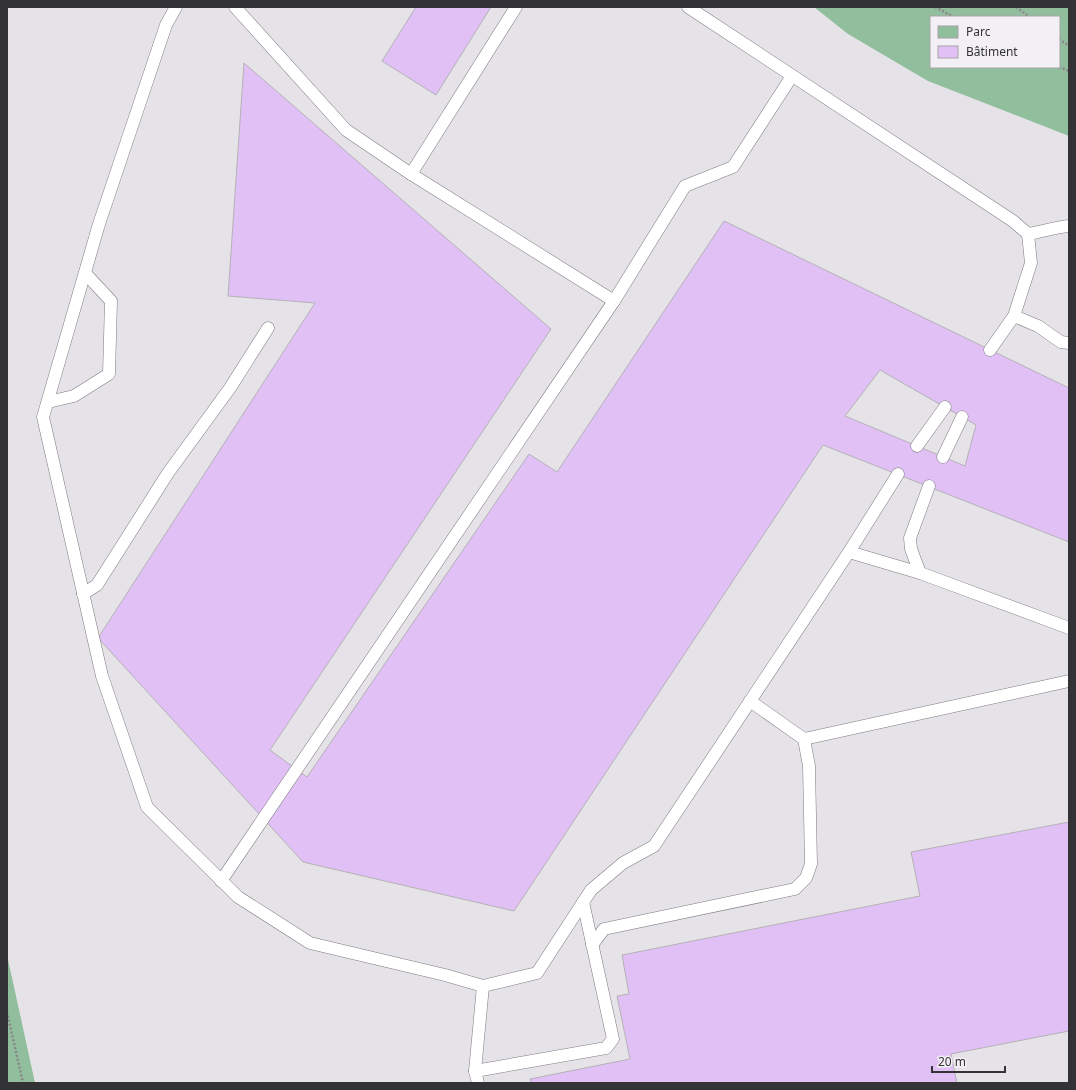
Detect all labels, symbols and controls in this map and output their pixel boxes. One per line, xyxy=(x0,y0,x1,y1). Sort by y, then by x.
legend xyxy=(930,16,1060,68)
text: Parc xyxy=(966,23,991,40)
text: Bâtiment xyxy=(966,43,1018,60)
scale bar xyxy=(932,1048,1005,1074)
text: 20 m xyxy=(938,1053,966,1070)

